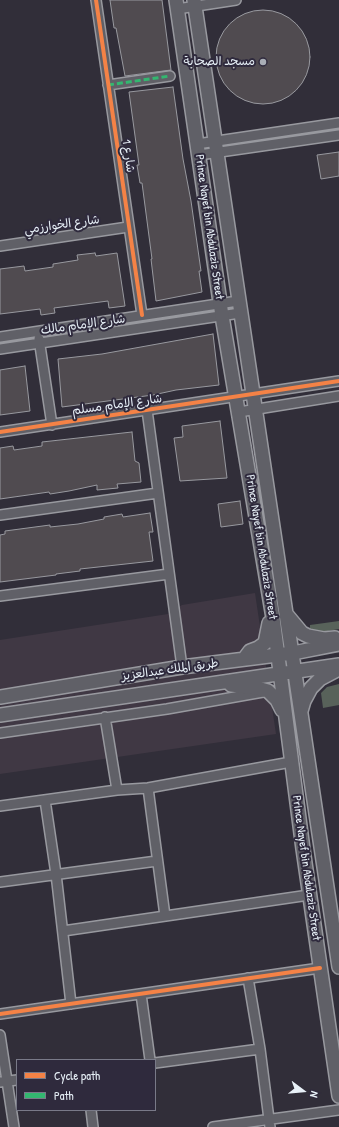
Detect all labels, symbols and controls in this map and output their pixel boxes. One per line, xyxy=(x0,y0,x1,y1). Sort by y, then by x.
place label: مسجد الصحابة xyxy=(184,55,255,69)
marker: مسجد الصحابة xyxy=(258,57,268,67)
street label: شارع 1 xyxy=(119,139,137,173)
street label: Prince Nayef bin Abdulaziz Street xyxy=(192,154,226,300)
street label: شارع الخوارزمي xyxy=(23,213,101,237)
street label: شارع الإمام مالك xyxy=(40,312,126,338)
street label: شارع الإمام مسلم xyxy=(71,392,163,418)
street label: Prince Nayef bin Abdulaziz Street xyxy=(242,474,280,620)
street label: طريق الملك عبدالعزيز xyxy=(121,656,219,684)
street label: Prince Nayef bin Abdulaziz Street xyxy=(289,795,323,941)
legend xyxy=(16,1059,156,1111)
text: Cycle path xyxy=(54,1067,100,1084)
north arrow xyxy=(283,1071,323,1111)
text: Path xyxy=(54,1087,74,1104)
text: N xyxy=(307,1090,322,1099)

